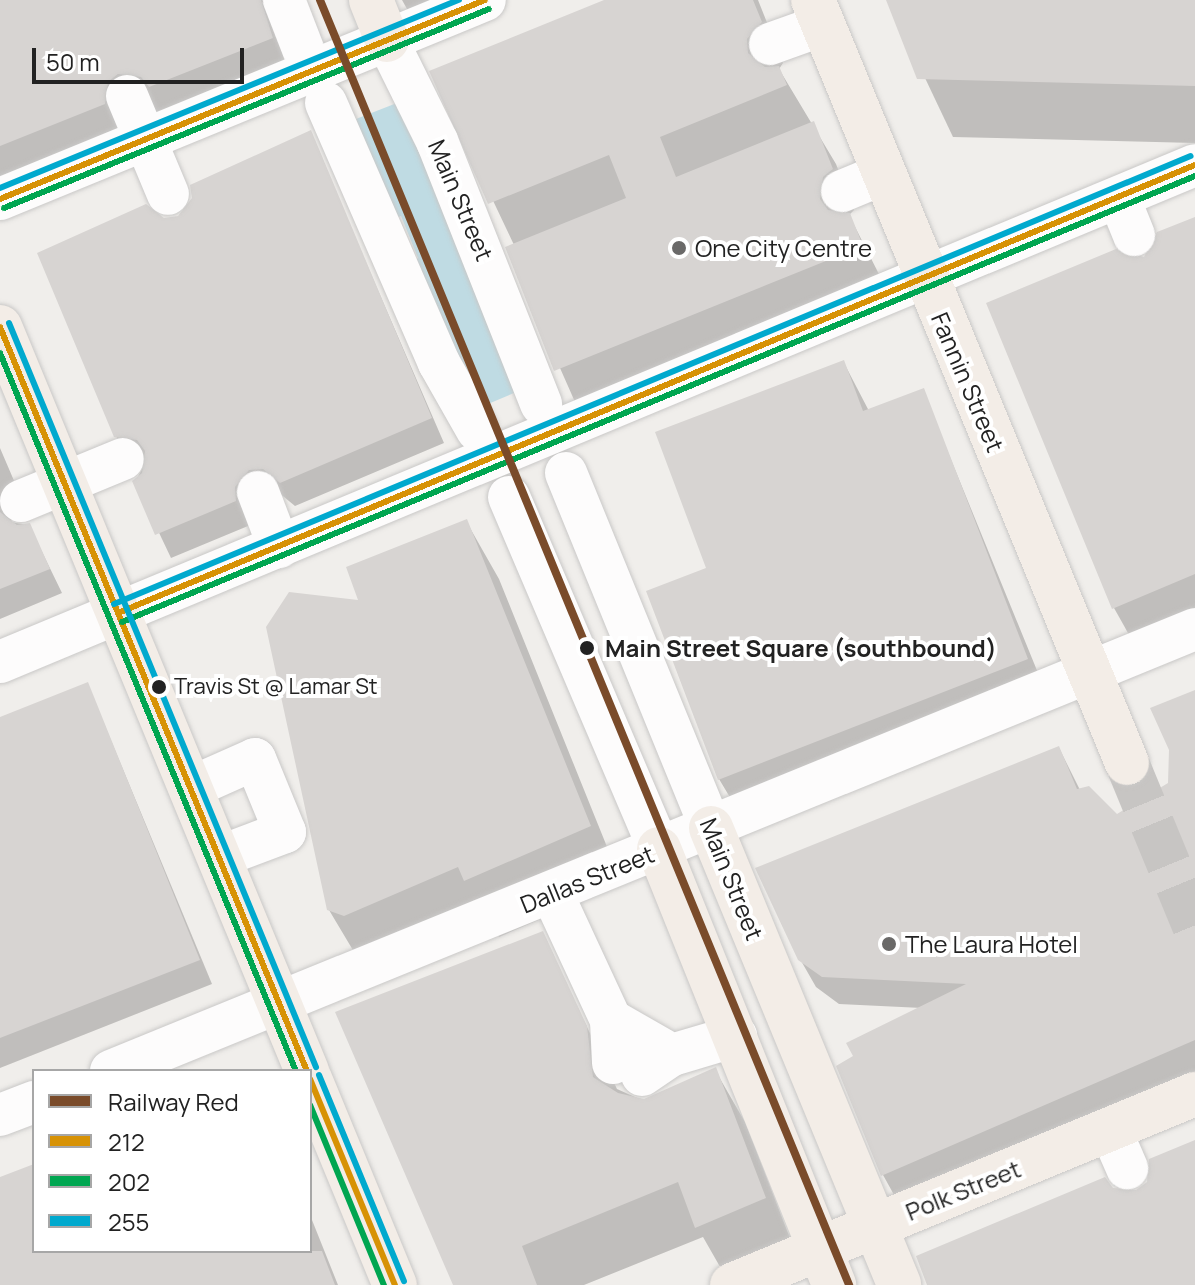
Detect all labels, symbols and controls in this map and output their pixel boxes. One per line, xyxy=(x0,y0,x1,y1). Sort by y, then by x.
scale bar xyxy=(36,32,248,82)
text: 50 m xyxy=(46,45,100,78)
street label: Main Street xyxy=(423,135,499,265)
place label: One City Centre xyxy=(695,234,872,262)
marker: One City Centre xyxy=(670,239,688,257)
street label: Fannin Street xyxy=(926,308,1010,456)
place label: Main Street Square (southbound) xyxy=(605,634,997,662)
marker: Main Street Square (southbound) xyxy=(576,637,598,659)
place label: Travis St @ Lamar St xyxy=(174,674,378,700)
marker: Travis St @ Lamar St xyxy=(151,679,167,695)
street label: Main Street xyxy=(695,814,769,944)
street label: Dallas Street xyxy=(516,839,658,919)
place label: The Laura Hotel xyxy=(905,930,1078,958)
marker: The Laura Hotel xyxy=(880,935,898,953)
legend xyxy=(32,1069,312,1253)
text: Railway Red xyxy=(108,1085,239,1118)
text: 212 xyxy=(108,1125,145,1158)
street label: Polk Street xyxy=(901,1154,1025,1226)
text: 202 xyxy=(108,1165,150,1198)
text: 255 xyxy=(108,1205,149,1238)

